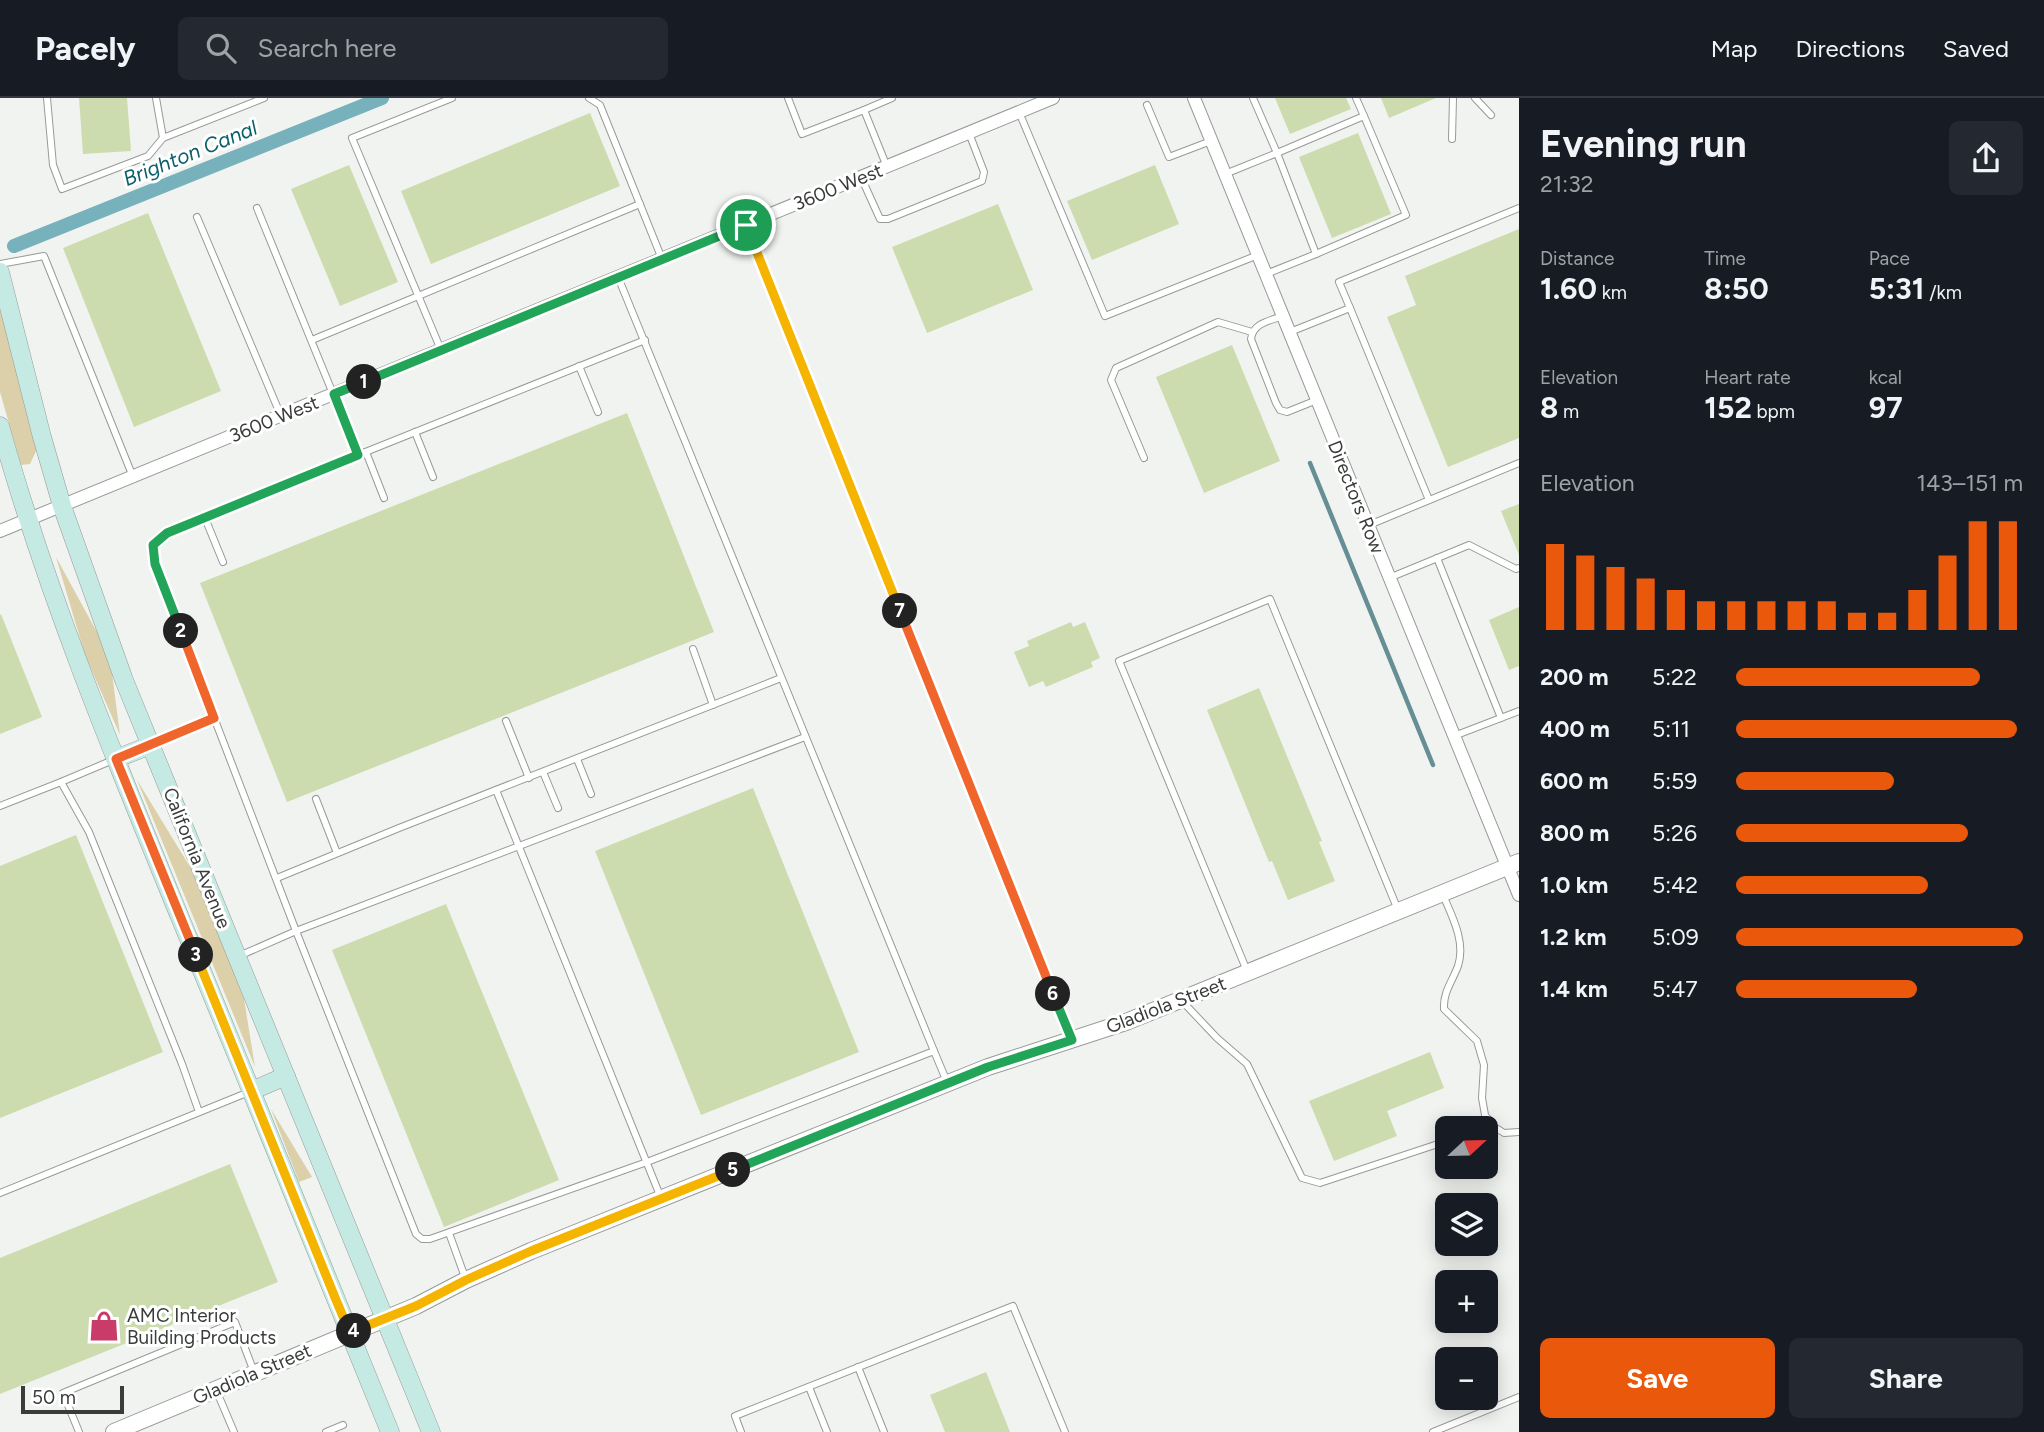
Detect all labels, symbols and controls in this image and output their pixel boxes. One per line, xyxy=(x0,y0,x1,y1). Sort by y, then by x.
search box xyxy=(178,17,668,80)
text: Pacely xyxy=(35,29,136,68)
icon: search xyxy=(202,29,240,67)
text: Search here xyxy=(258,32,397,64)
text: Map xyxy=(1711,34,1757,63)
text: Directions xyxy=(1795,34,1905,63)
text: Saved xyxy=(1943,34,2009,63)
water label: Brighton Canal xyxy=(119,115,261,191)
text: Evening run xyxy=(1540,121,1747,167)
button: share xyxy=(1949,121,2023,195)
street label: 3600 West xyxy=(790,159,886,215)
text: 21:32 xyxy=(1540,170,1594,198)
pin xyxy=(716,195,776,255)
icon: arrive xyxy=(727,206,765,244)
text: Distance xyxy=(1540,247,1614,270)
text: Time xyxy=(1704,247,1746,270)
text: Pace xyxy=(1869,247,1910,270)
text: 1.60 xyxy=(1540,270,1597,307)
text: 8:50 xyxy=(1704,270,1769,307)
text: 5:31 xyxy=(1869,270,1924,307)
text: km xyxy=(1597,281,1627,304)
text: /km xyxy=(1924,281,1962,304)
pin: 1 xyxy=(346,364,382,400)
text: Elevation xyxy=(1540,366,1618,389)
text: Heart rate xyxy=(1704,366,1791,389)
text: kcal xyxy=(1869,366,1902,389)
text: 1 xyxy=(359,370,368,393)
text: 8 xyxy=(1540,389,1558,426)
text: 152 xyxy=(1704,389,1752,426)
text: 97 xyxy=(1869,389,1903,426)
street label: 3600 West xyxy=(226,391,322,447)
text: m xyxy=(1558,400,1579,423)
text: bpm xyxy=(1752,400,1795,423)
street label: Directors Row xyxy=(1323,437,1389,557)
text: Elevation xyxy=(1540,469,1635,497)
text: 143–151 m xyxy=(1917,469,2023,497)
pin: 7 xyxy=(883,594,918,628)
text: 7 xyxy=(894,599,905,622)
pin: 2 xyxy=(164,614,198,648)
text: 2 xyxy=(175,619,186,642)
text: 200 m xyxy=(1540,663,1609,691)
text: 5:22 xyxy=(1652,663,1697,691)
text: 400 m xyxy=(1540,715,1610,743)
text: 5:11 xyxy=(1652,715,1690,743)
text: 600 m xyxy=(1540,767,1609,795)
text: 5:59 xyxy=(1652,767,1697,795)
street label: California Avenue xyxy=(158,784,236,932)
text: 800 m xyxy=(1540,819,1609,847)
text: 5:26 xyxy=(1652,819,1697,847)
text: 1.0 km xyxy=(1540,871,1608,899)
text: 5:42 xyxy=(1652,871,1698,899)
text: 1.2 km xyxy=(1540,923,1607,951)
text: 5:09 xyxy=(1652,923,1699,951)
pin: 3 xyxy=(178,938,214,972)
text: 3 xyxy=(190,943,201,966)
street label: Gladiola Street xyxy=(1103,972,1229,1038)
text: 1.4 km xyxy=(1540,975,1608,1003)
text: 5:47 xyxy=(1652,975,1698,1003)
pin: 6 xyxy=(1036,976,1070,1012)
text: 6 xyxy=(1047,982,1058,1005)
north arrow xyxy=(1435,1116,1498,1180)
map controls xyxy=(1435,1116,1498,1410)
pin: 5 xyxy=(716,1152,750,1188)
text: 5 xyxy=(727,1158,738,1181)
button: layers xyxy=(1435,1193,1498,1256)
button: + xyxy=(1435,1270,1498,1333)
place label: AMC Interior Building Products xyxy=(127,1304,276,1349)
shop icon: AMC Interior Building Products xyxy=(87,1309,121,1343)
pin: 4 xyxy=(336,1314,372,1348)
text: 4 xyxy=(347,1319,360,1342)
button: Save xyxy=(1540,1338,1775,1418)
button: Share xyxy=(1789,1338,2023,1418)
street label: Gladiola Street xyxy=(189,1339,315,1409)
button: − xyxy=(1435,1347,1498,1410)
scale bar xyxy=(21,1383,124,1415)
text: 50 m xyxy=(32,1386,76,1409)

